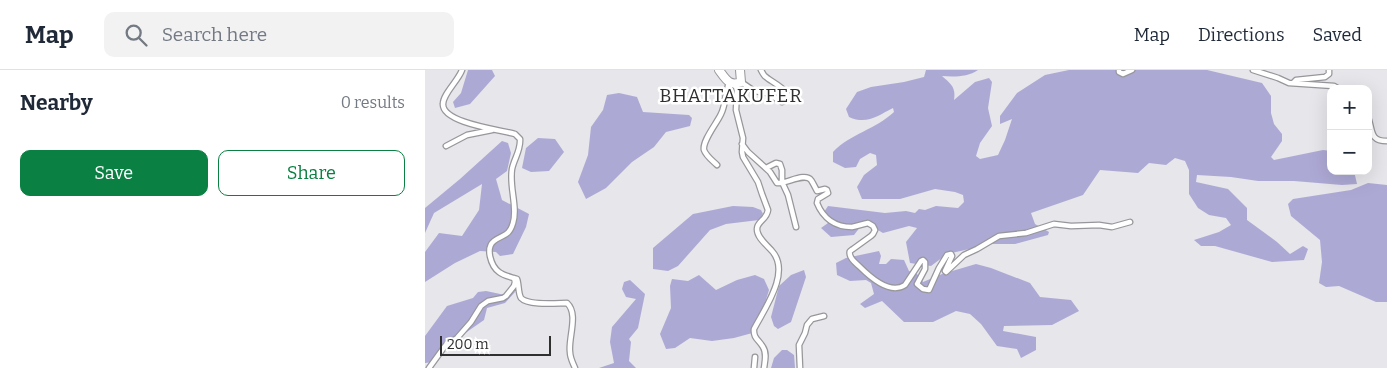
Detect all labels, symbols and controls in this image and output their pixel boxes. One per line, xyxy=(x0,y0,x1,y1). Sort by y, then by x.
search box xyxy=(104,12,454,57)
text: Map xyxy=(25,21,74,49)
icon: search xyxy=(122,21,150,49)
text: Search here xyxy=(162,23,267,46)
text: Map xyxy=(1134,24,1170,46)
text: Directions xyxy=(1198,24,1285,46)
text: Saved xyxy=(1313,24,1362,46)
district label: BHATTAKUFER xyxy=(659,84,803,107)
map controls xyxy=(1327,85,1372,175)
button: + xyxy=(1327,85,1372,130)
text: Nearby xyxy=(20,90,93,116)
text: 0 results xyxy=(341,93,405,112)
button: − xyxy=(1327,130,1372,175)
button: Save xyxy=(20,150,208,196)
button: Share xyxy=(218,150,405,196)
scale bar xyxy=(440,333,551,356)
text: 200 m xyxy=(447,336,489,353)

